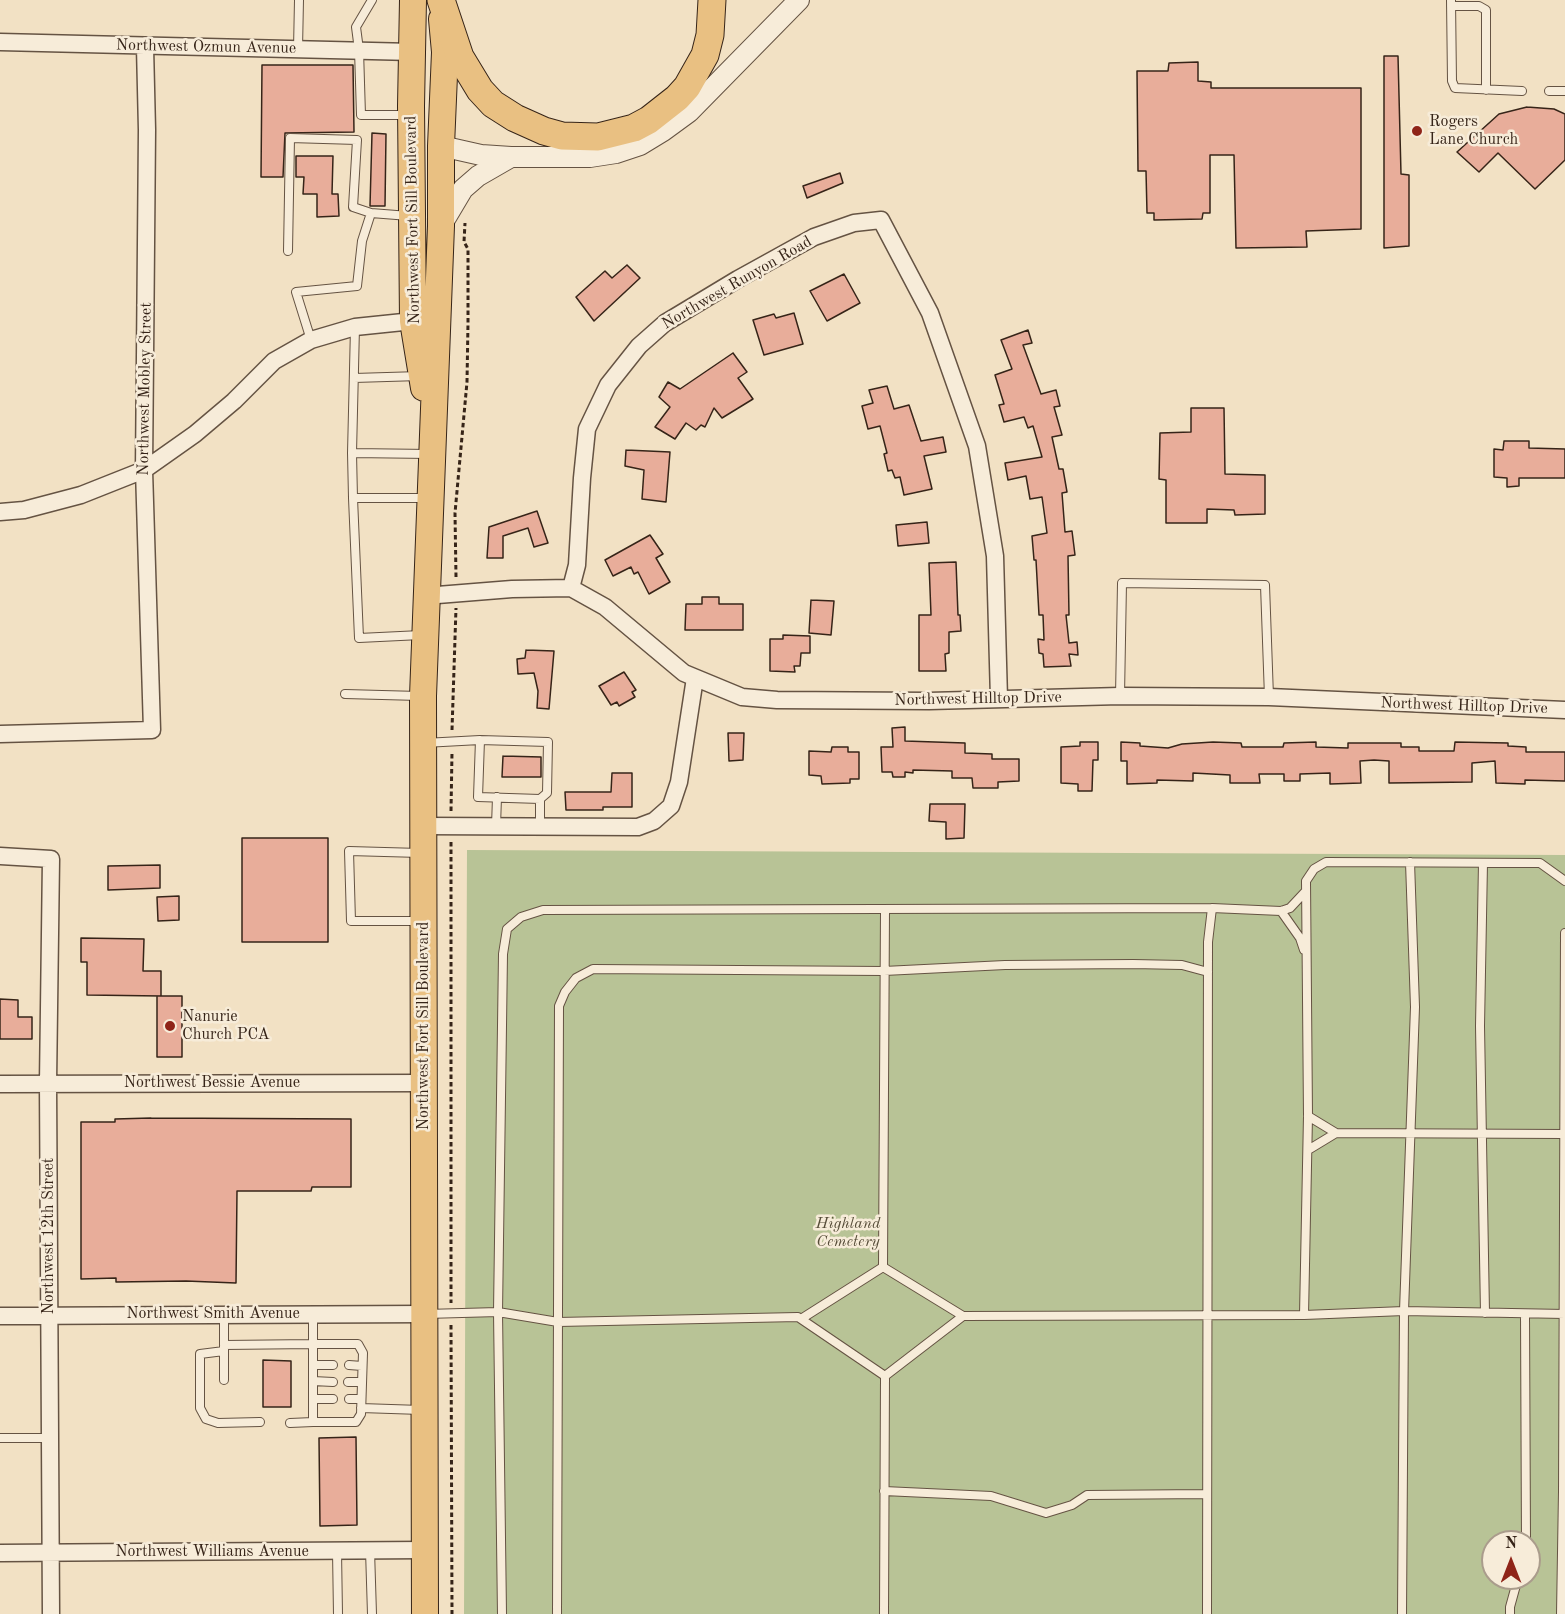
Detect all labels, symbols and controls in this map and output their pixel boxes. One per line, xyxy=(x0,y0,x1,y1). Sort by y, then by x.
street label: Northwest Ozmun Avenue xyxy=(116,36,296,58)
place label: Rogers Lane Church xyxy=(1429,112,1518,150)
street label: Northwest Fort Sill Boulevard xyxy=(402,115,424,325)
marker: Rogers Lane Church xyxy=(1410,124,1424,138)
street label: Northwest Runyon Road xyxy=(658,232,816,334)
street label: Northwest Mobley Street xyxy=(134,302,156,476)
street label: Northwest Hilltop Drive xyxy=(894,688,1062,710)
street label: Northwest Hilltop Drive xyxy=(1380,693,1548,719)
street label: Northwest Fort Sill Boulevard xyxy=(414,922,434,1130)
place label: Nanurie Church PCA xyxy=(182,1007,270,1045)
marker: Nanurie Church PCA xyxy=(163,1019,177,1033)
street label: Northwest Bessie Avenue xyxy=(124,1073,300,1093)
street label: Northwest 12th Street xyxy=(39,1158,59,1314)
park label: Highland Cemetery xyxy=(816,1214,880,1252)
street label: Northwest Smith Avenue xyxy=(126,1304,300,1324)
north arrow xyxy=(1481,1530,1541,1590)
text: N xyxy=(1505,1536,1517,1552)
street label: Northwest Williams Avenue xyxy=(115,1542,309,1562)

